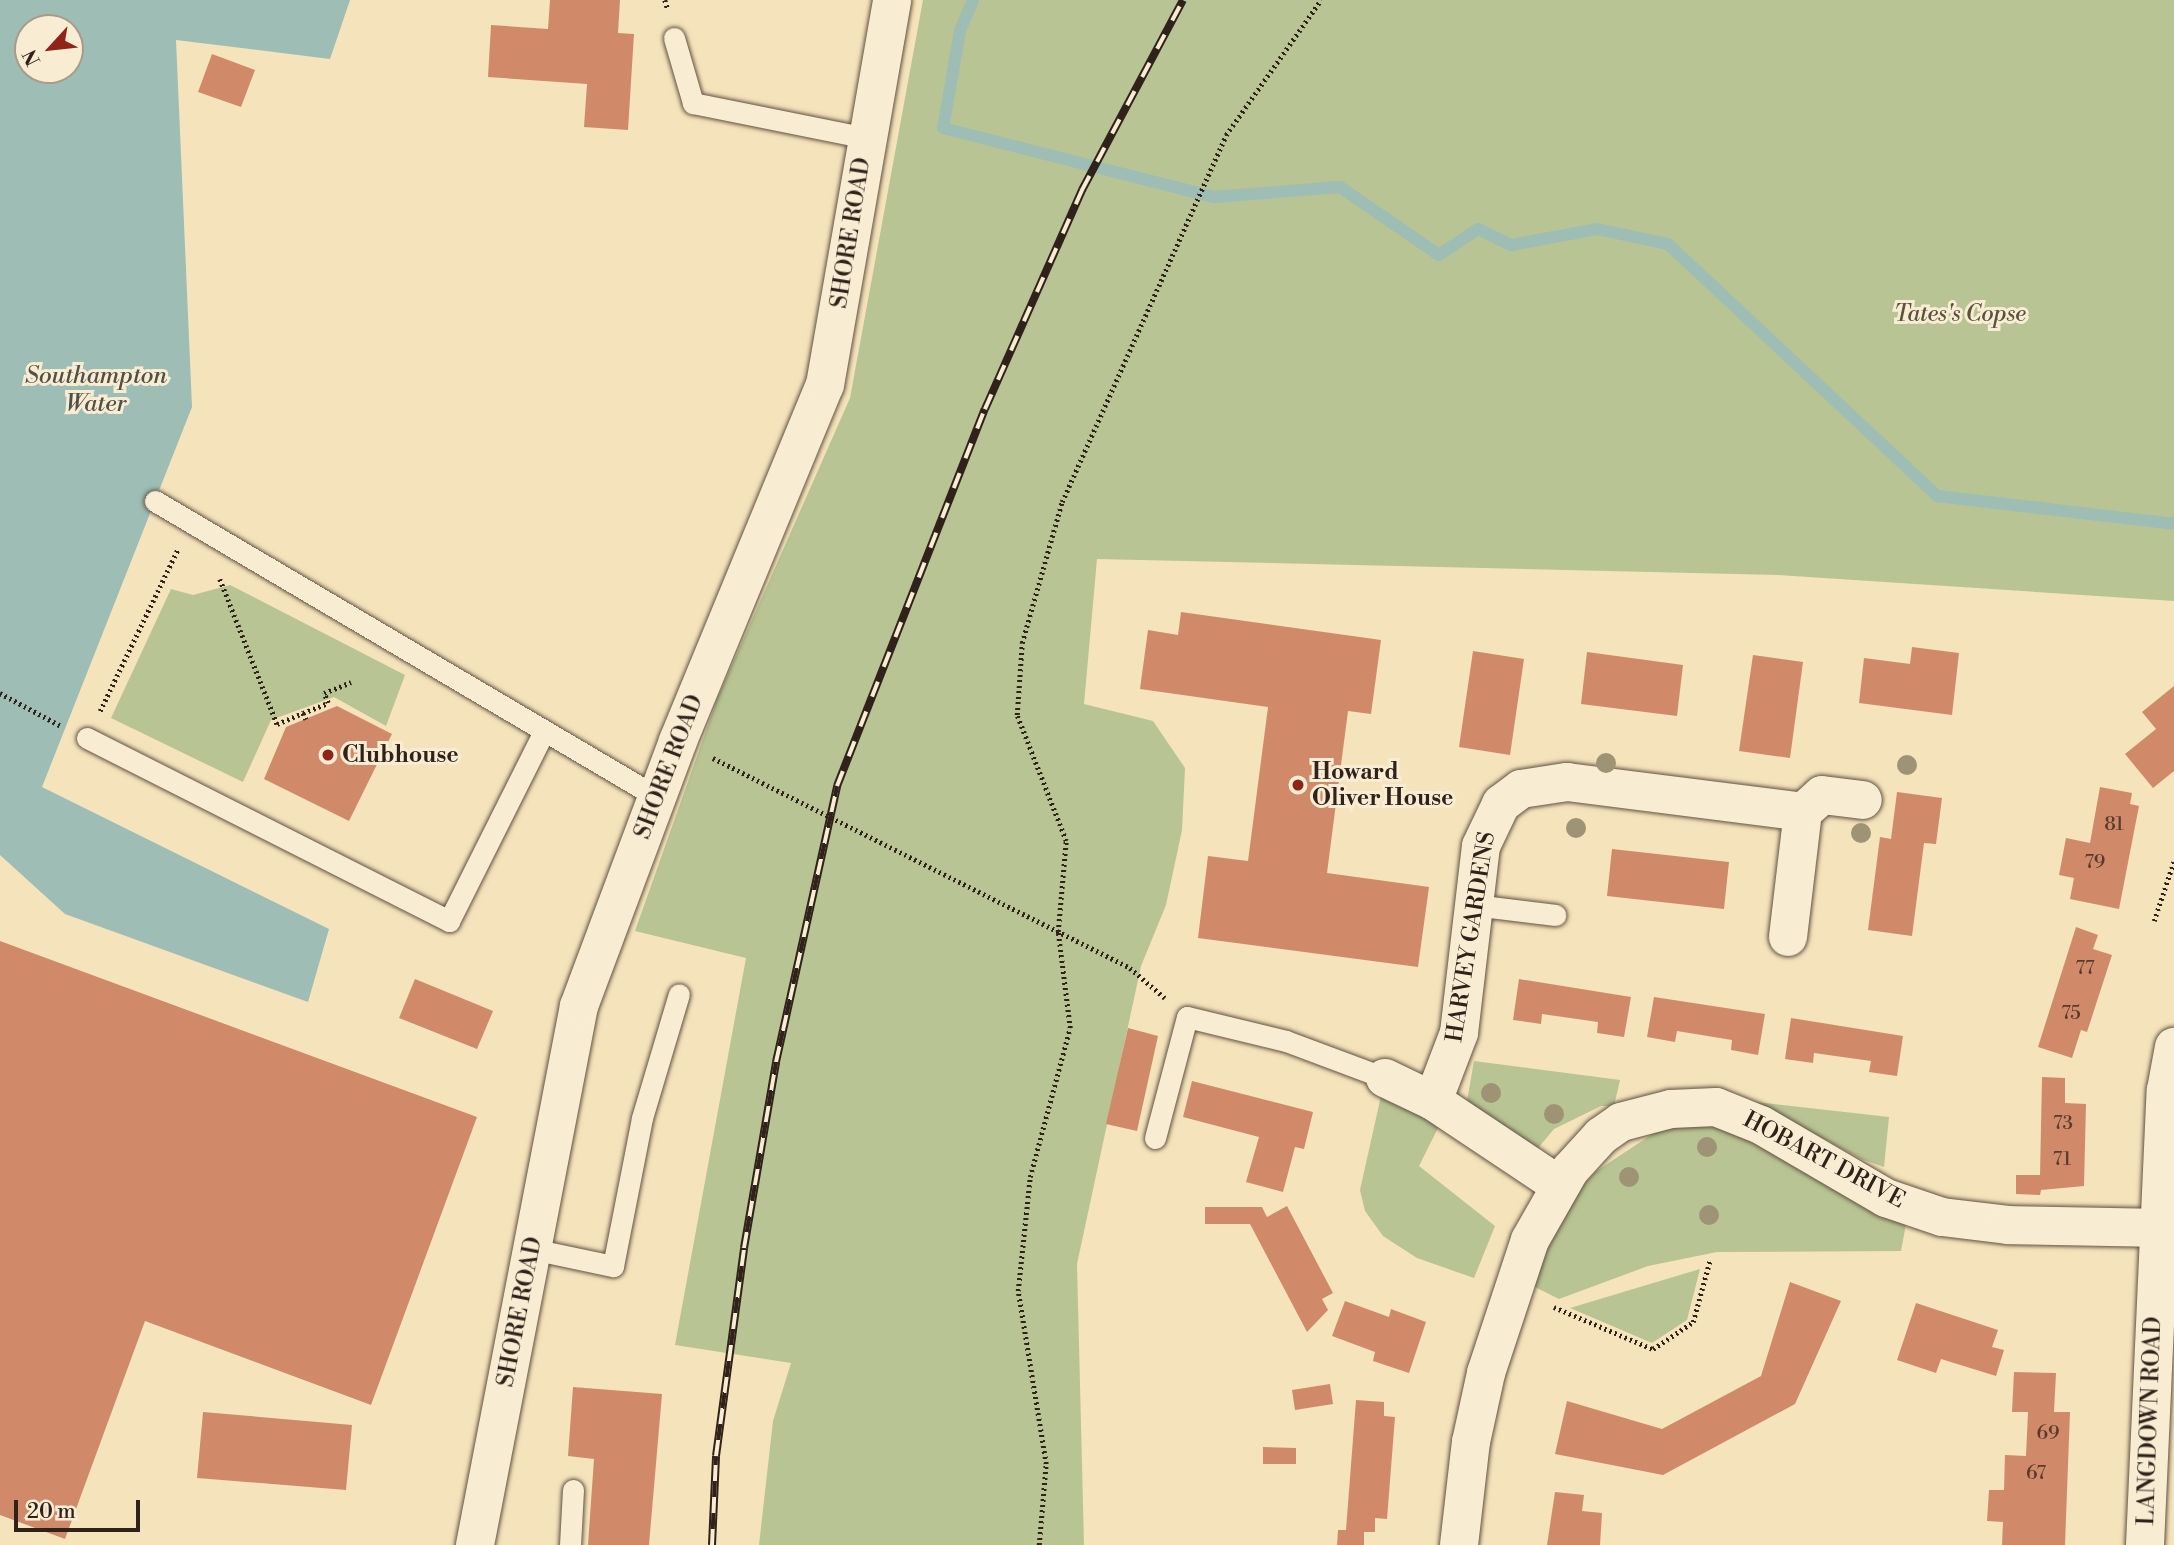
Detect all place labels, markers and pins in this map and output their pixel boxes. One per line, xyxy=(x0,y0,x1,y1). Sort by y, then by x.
place label: Clubhouse xyxy=(342,741,459,769)
marker: Clubhouse xyxy=(320,747,336,763)
place label: Howard Oliver House xyxy=(1312,758,1453,812)
marker: Howard Oliver House xyxy=(1290,777,1306,793)

